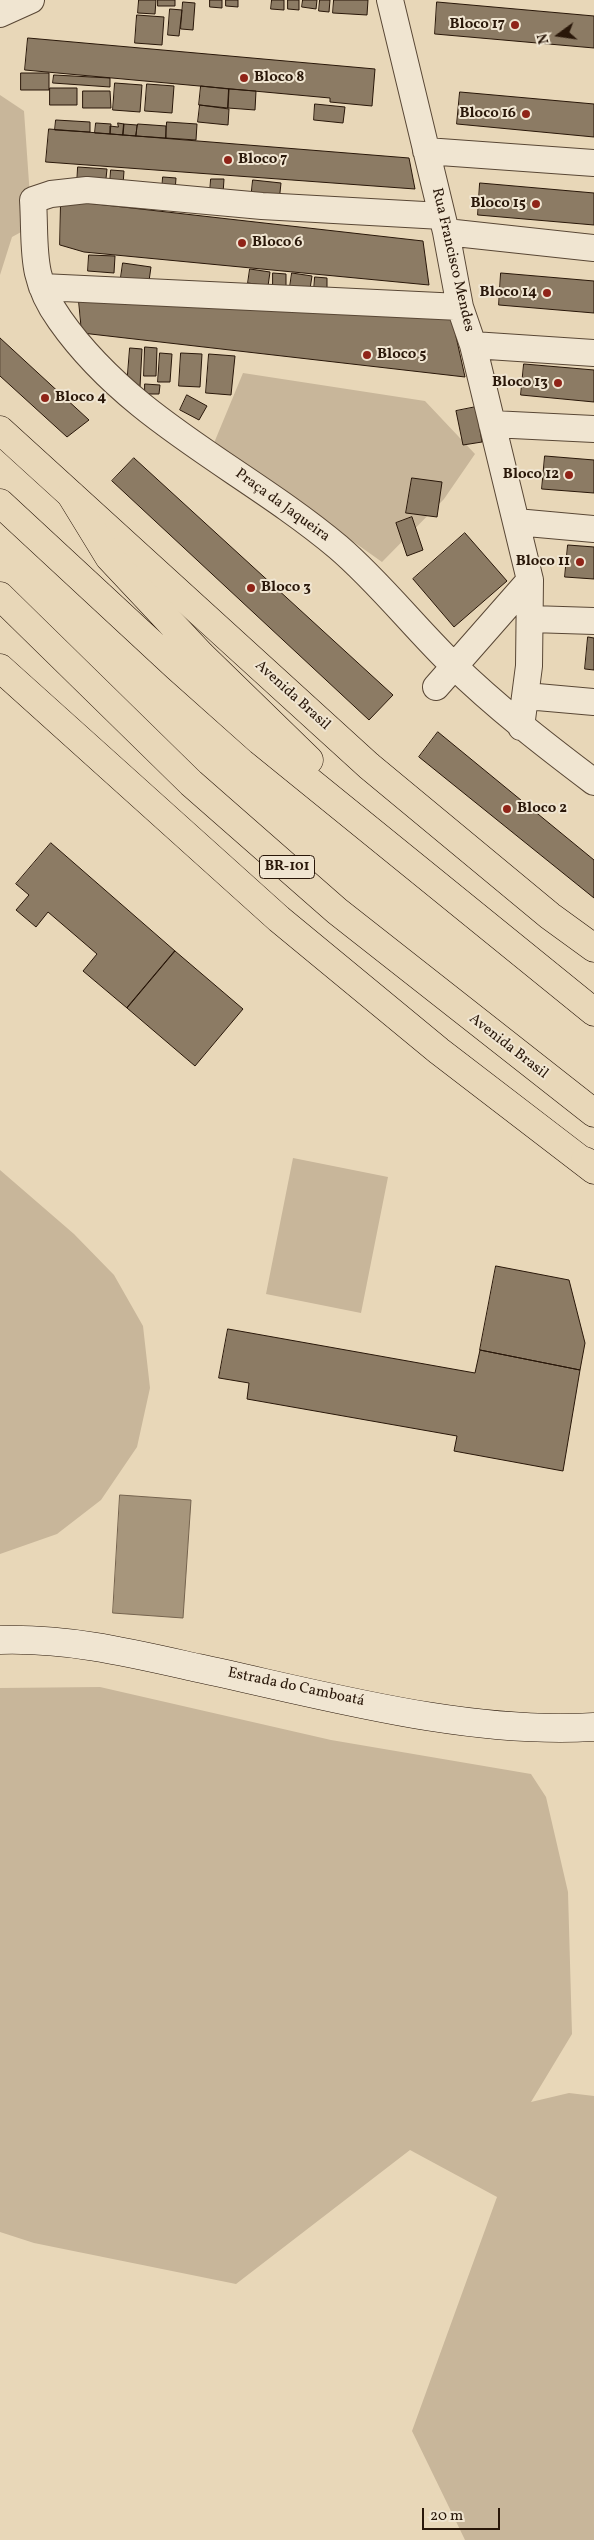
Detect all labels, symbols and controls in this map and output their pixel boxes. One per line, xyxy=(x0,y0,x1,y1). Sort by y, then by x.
north arrow xyxy=(534,10,584,60)
place label: Bloco 17 xyxy=(450,16,505,34)
marker: Bloco 17 xyxy=(509,19,521,31)
text: N xyxy=(534,32,554,46)
place label: Bloco 8 xyxy=(254,69,304,87)
marker: Bloco 8 xyxy=(238,72,250,84)
place label: Bloco 16 xyxy=(459,105,516,123)
marker: Bloco 16 xyxy=(520,108,532,120)
place label: Bloco 7 xyxy=(238,151,287,169)
marker: Bloco 7 xyxy=(222,154,234,166)
street label: Rua Francisco Mendes xyxy=(427,186,477,334)
place label: Bloco 15 xyxy=(470,195,526,213)
marker: Bloco 15 xyxy=(530,198,542,210)
place label: Bloco 6 xyxy=(252,234,303,252)
marker: Bloco 6 xyxy=(236,237,248,249)
place label: Bloco 14 xyxy=(480,284,537,302)
marker: Bloco 14 xyxy=(541,287,553,299)
place label: Bloco 5 xyxy=(377,346,427,364)
marker: Bloco 5 xyxy=(361,349,373,361)
place label: Bloco 13 xyxy=(492,374,548,392)
marker: Bloco 13 xyxy=(552,377,564,389)
place label: Bloco 4 xyxy=(55,389,106,407)
marker: Bloco 4 xyxy=(39,392,51,404)
street label: Praça da Jaqueira xyxy=(231,466,333,546)
place label: Bloco 12 xyxy=(503,466,559,484)
marker: Bloco 12 xyxy=(563,469,575,481)
place label: Bloco 11 xyxy=(516,553,570,571)
marker: Bloco 11 xyxy=(574,556,586,568)
place label: Bloco 3 xyxy=(261,579,311,597)
marker: Bloco 3 xyxy=(245,582,257,594)
street label: Avenida Brasil xyxy=(251,657,333,735)
place label: Bloco 2 xyxy=(517,800,567,818)
marker: Bloco 2 xyxy=(501,803,513,815)
road number: BR-101 xyxy=(260,856,314,879)
street label: Avenida Brasil xyxy=(465,1011,551,1083)
street label: Estrada do Camboatá xyxy=(226,1665,366,1711)
scale bar xyxy=(424,2498,502,2530)
text: 20 m xyxy=(430,2506,463,2527)

